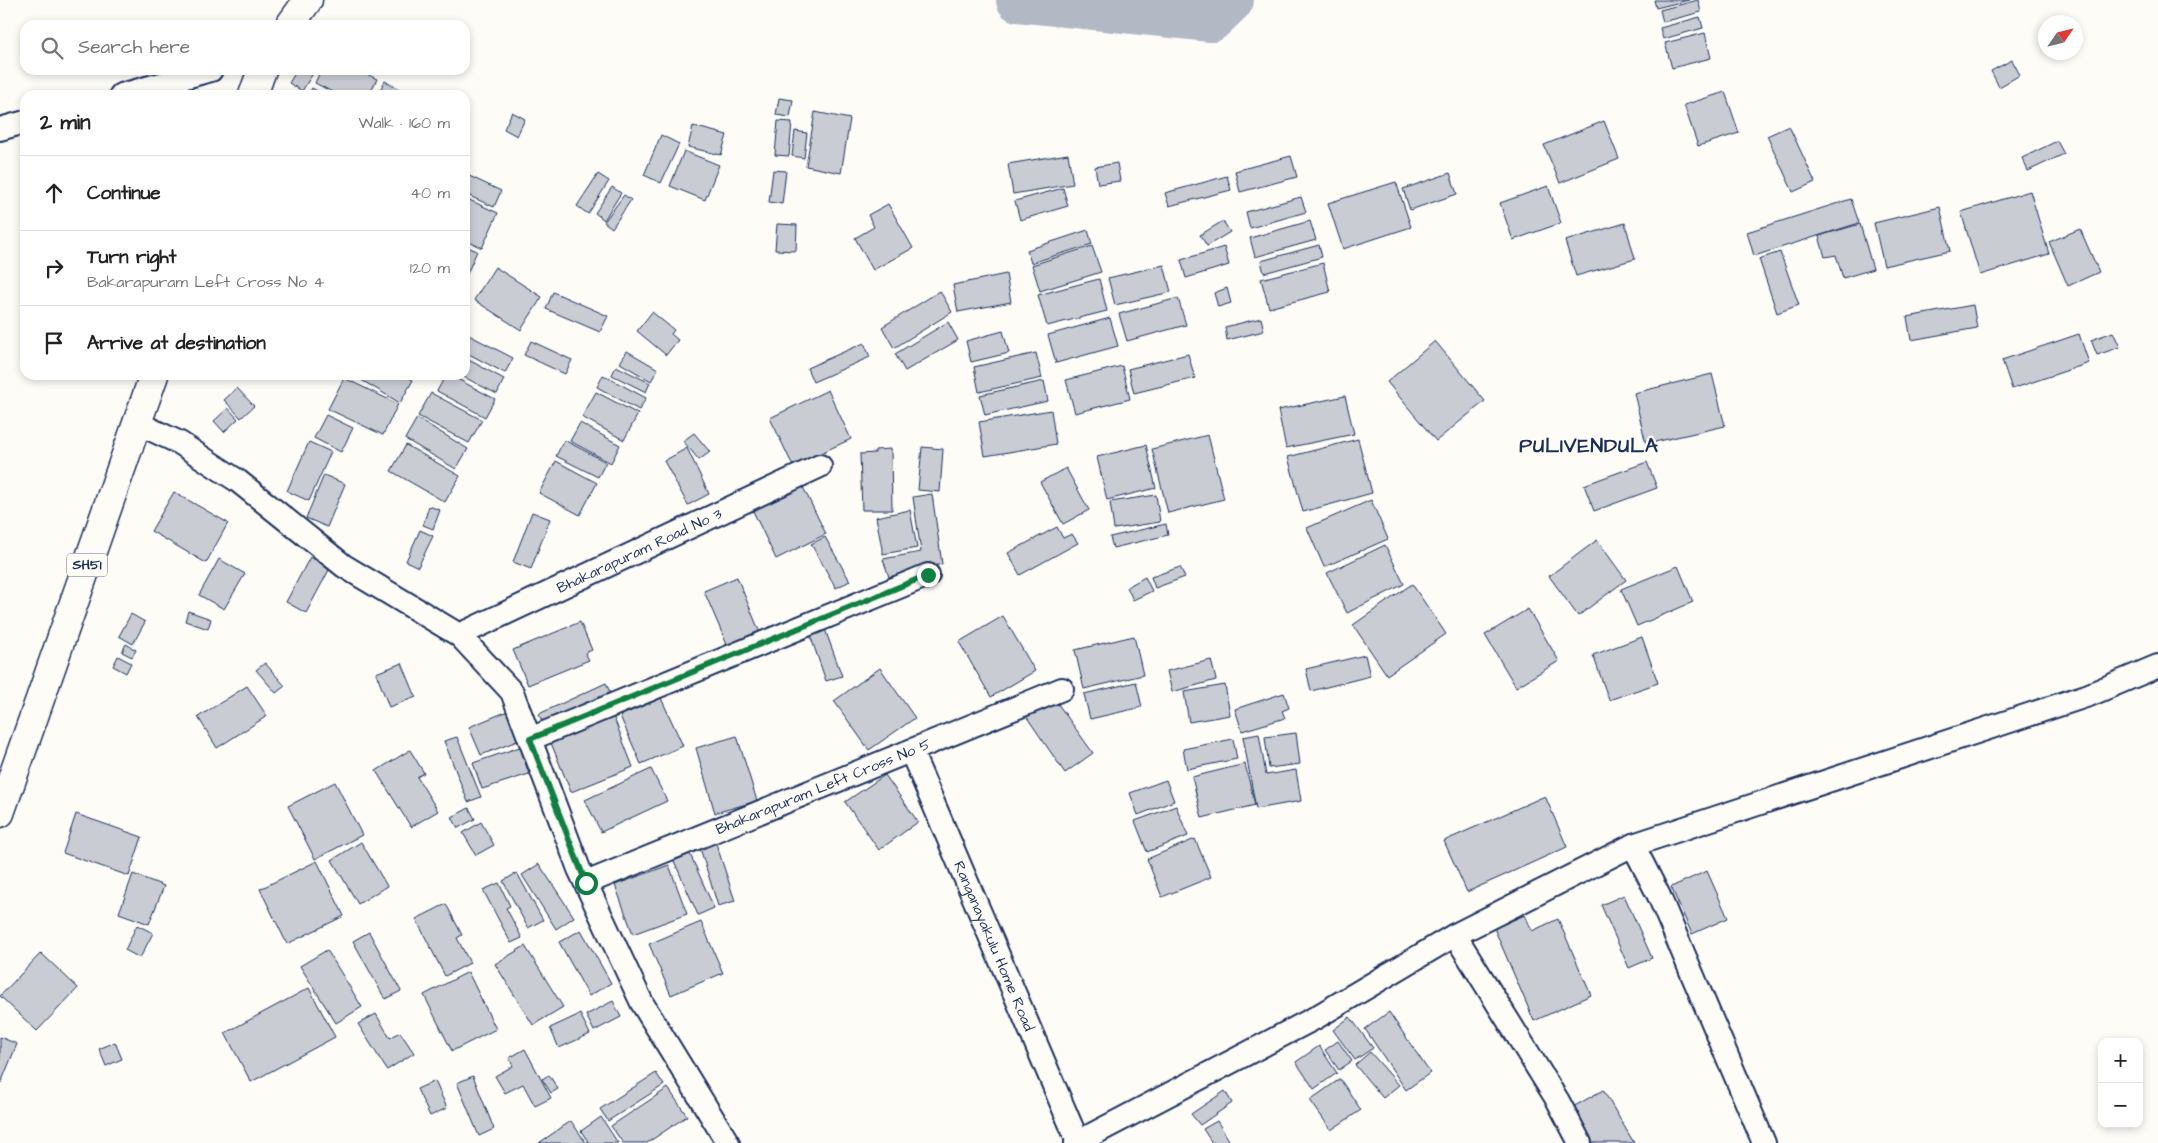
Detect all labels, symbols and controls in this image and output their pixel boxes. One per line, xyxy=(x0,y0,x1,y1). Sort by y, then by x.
north arrow xyxy=(2038,15,2083,60)
search box xyxy=(20,20,470,75)
icon: search xyxy=(38,34,66,62)
text: Search here xyxy=(78,34,190,61)
text: 2 min xyxy=(40,108,90,137)
text: Walk · 160 m xyxy=(358,112,450,134)
icon: ahead xyxy=(40,179,68,207)
text: Continue xyxy=(87,180,161,207)
text: 40 m xyxy=(410,182,450,204)
text: Turn right xyxy=(87,244,176,271)
icon: right xyxy=(40,254,68,282)
text: 120 m xyxy=(410,257,450,279)
text: Bakarapuram Left Cross No 4 xyxy=(87,271,324,293)
icon: arrive xyxy=(40,329,68,357)
text: Arrive at destination xyxy=(87,330,266,357)
district label: PULIVENDULA xyxy=(1519,432,1659,460)
street label: Bhakarapuram Road No 3 xyxy=(553,503,726,598)
road number: SH51 xyxy=(67,554,107,576)
route end xyxy=(917,564,940,587)
street label: Bhakarapuram Left Cross No 5 xyxy=(712,733,934,840)
street label: Ranganayakulu Home Road xyxy=(949,858,1040,1034)
route start xyxy=(575,872,598,895)
map controls xyxy=(2098,1038,2143,1128)
button: + xyxy=(2098,1038,2143,1083)
button: − xyxy=(2098,1083,2143,1128)

